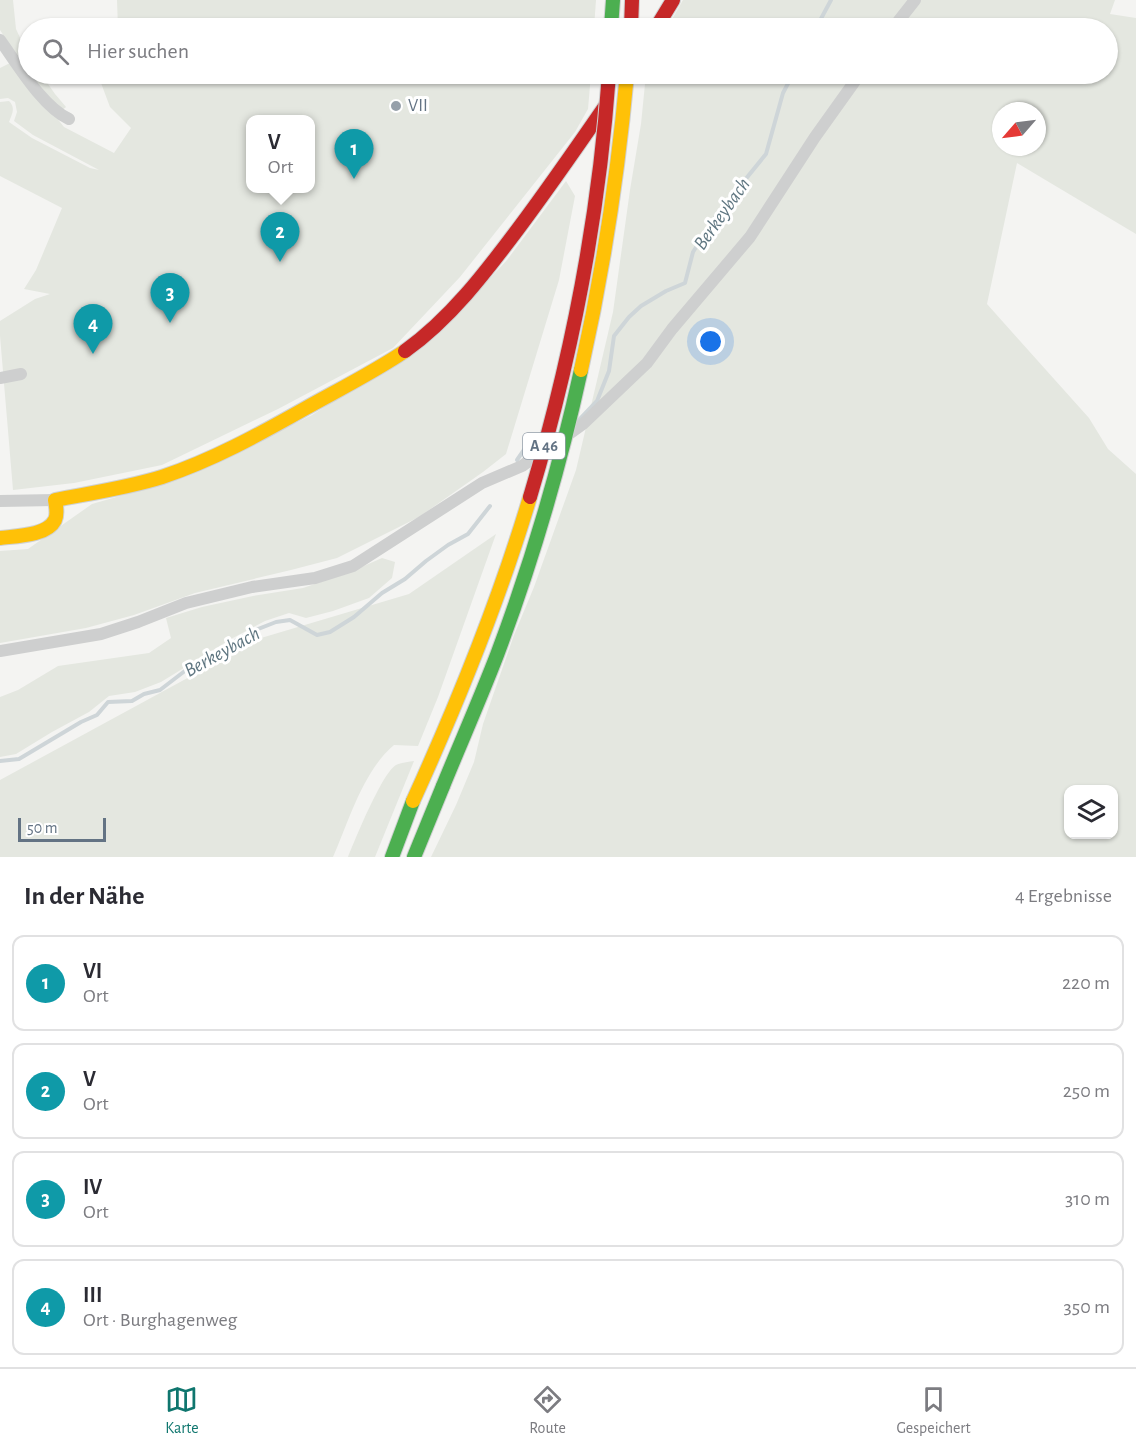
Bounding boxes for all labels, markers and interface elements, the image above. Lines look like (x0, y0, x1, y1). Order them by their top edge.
search box (18, 18, 1118, 84)
icon: search (39, 35, 72, 68)
text: Hier suchen (87, 40, 189, 62)
place label: VII (408, 97, 428, 115)
marker: VII (389, 99, 403, 113)
north arrow (992, 102, 1046, 156)
popup (246, 115, 315, 193)
pin: 1 (334, 130, 374, 179)
text: V (268, 131, 281, 153)
text: Ort (268, 157, 293, 177)
water label: Berkeybach (690, 174, 754, 254)
pin: 2 (260, 212, 300, 262)
pin: 3 (150, 274, 190, 323)
pin: 4 (74, 304, 112, 354)
your location (696, 327, 725, 356)
road number: A 46 (523, 433, 565, 459)
water label: Berkeybach (181, 623, 263, 681)
map controls (1064, 785, 1118, 839)
button: layers (1064, 785, 1118, 839)
scale bar (18, 815, 106, 842)
text: 50 m (27, 820, 58, 836)
text: In der Nähe (24, 883, 144, 909)
text: 4 Ergebnisse (1015, 886, 1112, 906)
text: VI (83, 960, 102, 982)
text: 1 (42, 973, 49, 993)
text: 220 m (1062, 973, 1110, 993)
text: Ort (83, 986, 109, 1006)
text: V (83, 1068, 96, 1090)
text: 2 (41, 1081, 50, 1101)
text: 250 m (1063, 1081, 1110, 1101)
text: Ort (83, 1094, 109, 1114)
text: IV (83, 1176, 102, 1198)
text: 3 (41, 1189, 50, 1209)
text: 310 m (1065, 1189, 1110, 1209)
text: Ort (83, 1202, 109, 1222)
text: III (83, 1284, 102, 1306)
text: 4 (40, 1297, 51, 1317)
text: 350 m (1064, 1297, 1110, 1317)
text: Ort · Burghagenweg (83, 1310, 237, 1330)
tab: Karte (165, 1383, 199, 1438)
tab: Route (529, 1383, 566, 1438)
tab: Gespeichert (897, 1383, 971, 1438)

